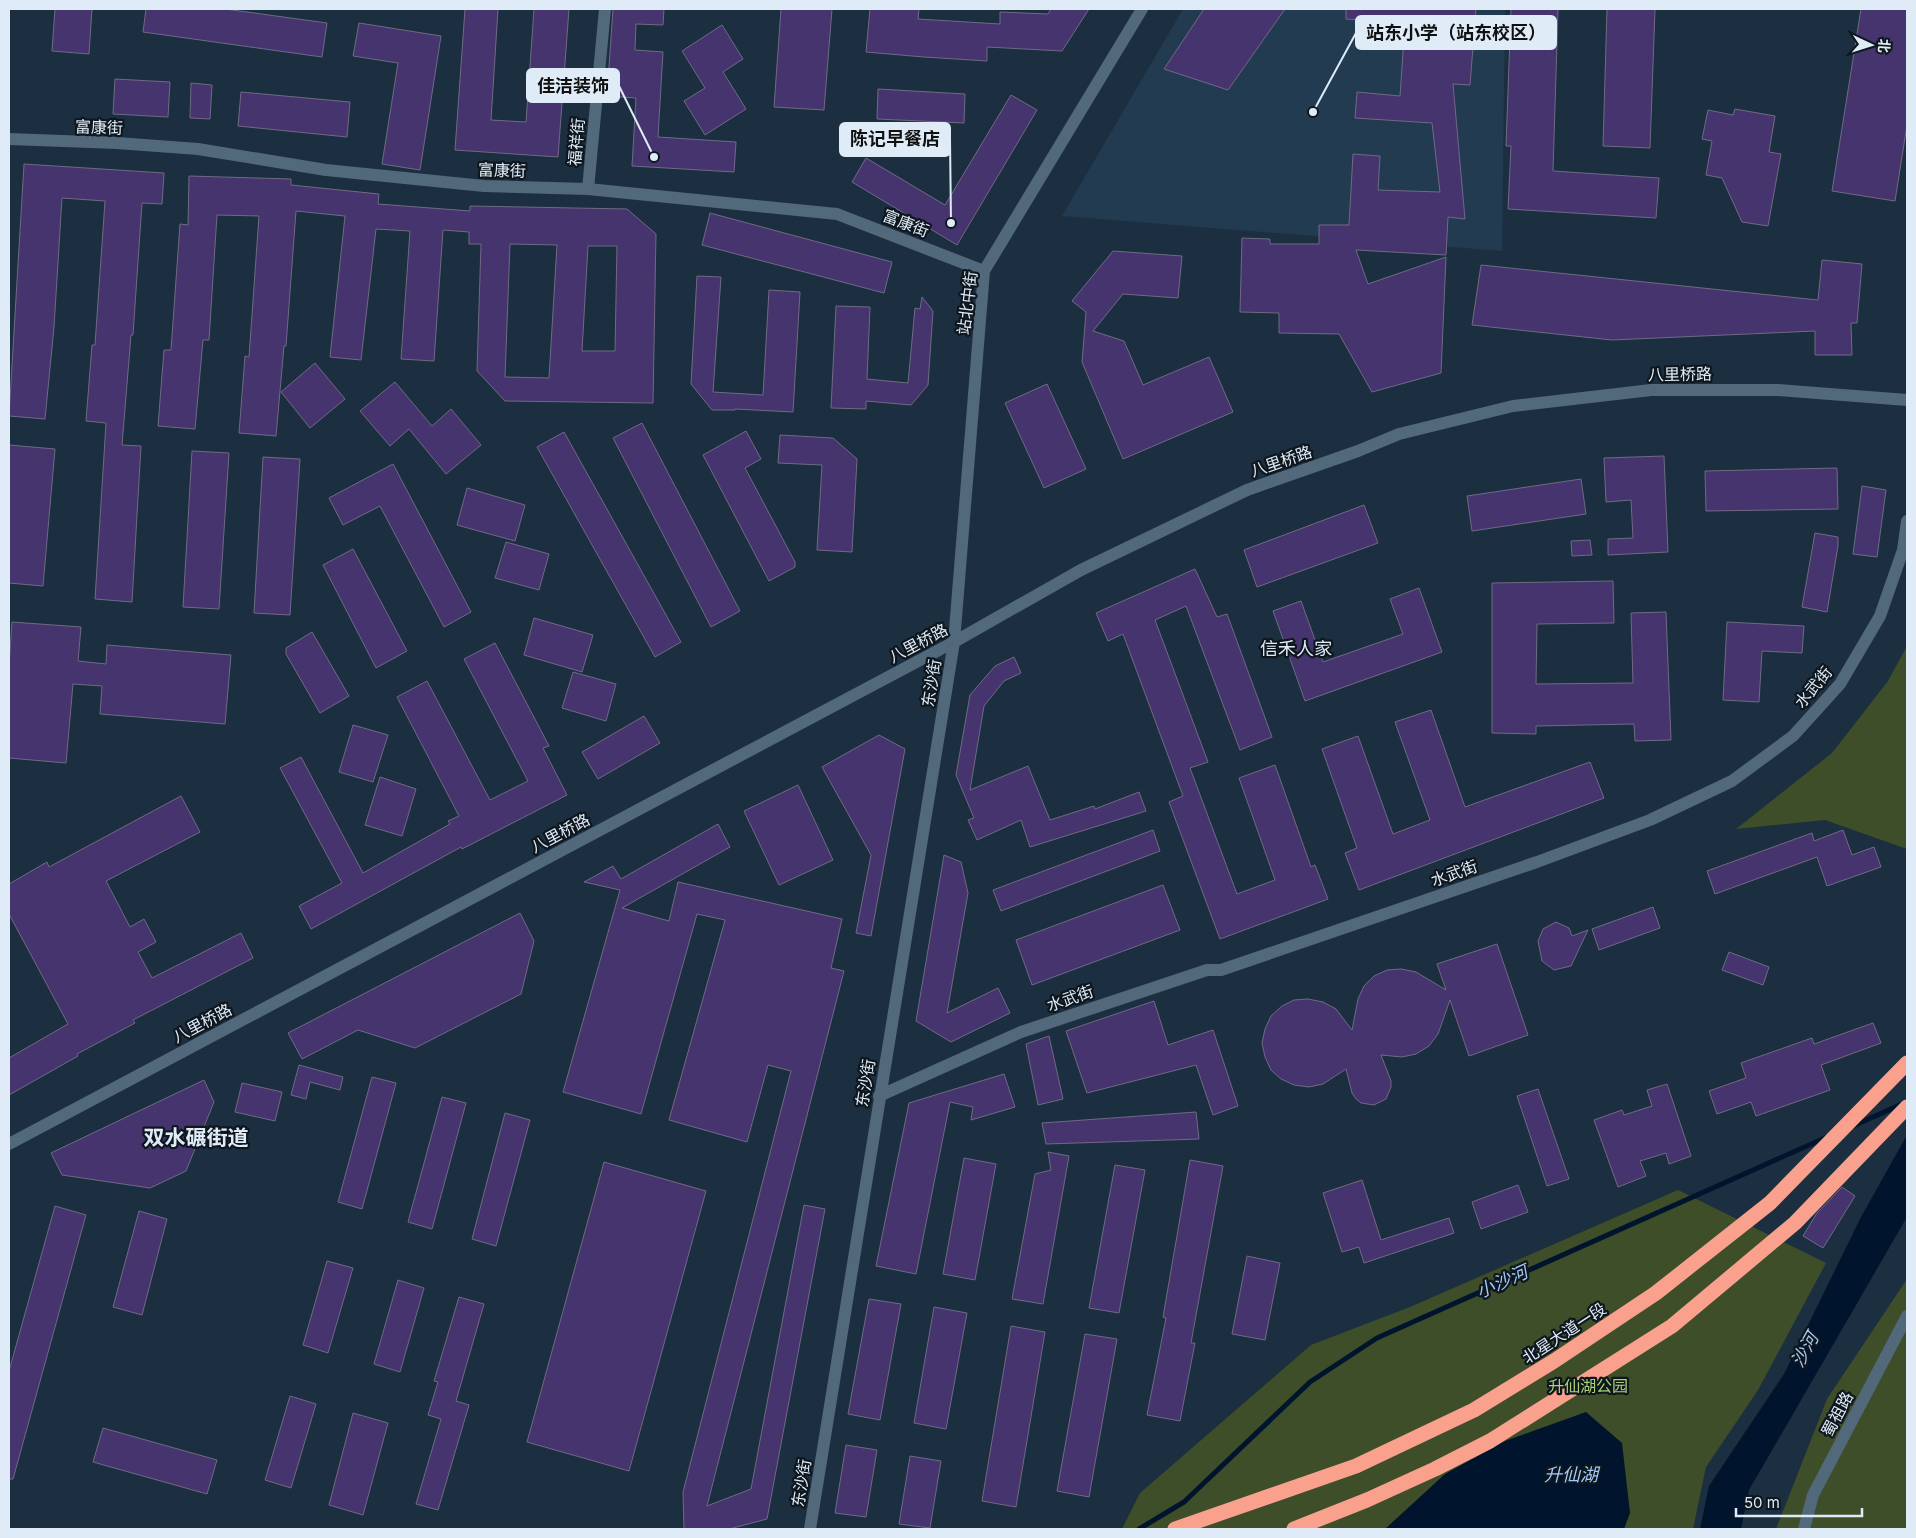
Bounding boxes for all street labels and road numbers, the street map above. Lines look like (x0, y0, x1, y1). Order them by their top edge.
street label: 富康街 (75, 116, 123, 138)
street label: 福祥街 (564, 117, 588, 167)
street label: 富康街 (478, 159, 526, 181)
street label: 富康街 (880, 205, 932, 241)
street label: 站北中街 (953, 270, 981, 336)
street label: 八里桥路 (1648, 363, 1712, 385)
street label: 八里桥路 (1247, 441, 1315, 481)
street label: 八里桥路 (885, 619, 951, 667)
street label: 东沙街 (917, 658, 945, 708)
street label: 水武街 (1790, 662, 1836, 712)
street label: 八里桥路 (527, 809, 593, 857)
street label: 水武街 (1428, 856, 1480, 890)
street label: 水武街 (1044, 981, 1096, 1015)
street label: 八里桥路 (169, 999, 235, 1047)
street label: 东沙街 (851, 1058, 879, 1108)
street label: 北星大道一段 (1518, 1298, 1610, 1368)
street label: 蜀祖路 (1817, 1388, 1857, 1440)
street label: 东沙街 (787, 1458, 815, 1508)

